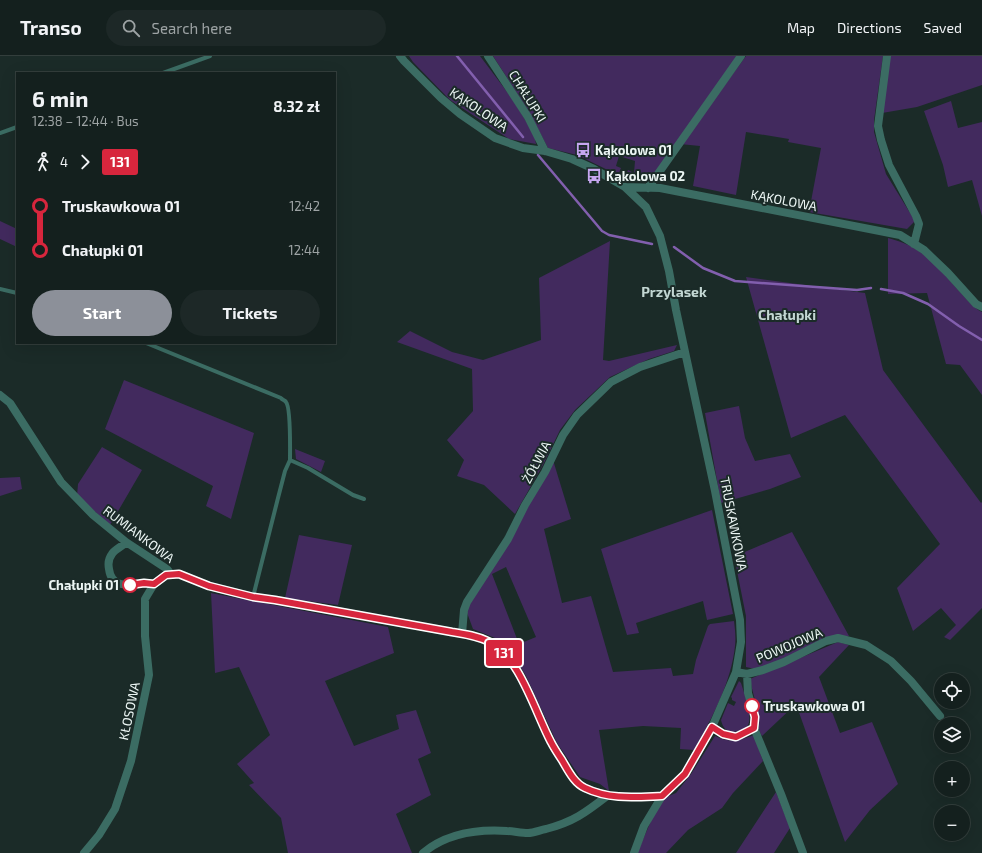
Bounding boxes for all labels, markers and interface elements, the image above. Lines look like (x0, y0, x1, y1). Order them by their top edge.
search box (106, 10, 386, 46)
text: Transo (20, 16, 82, 39)
icon: search (120, 17, 142, 39)
text: Search here (152, 19, 232, 37)
text: Map (787, 19, 815, 36)
text: Directions (837, 19, 902, 36)
text: Saved (924, 19, 962, 36)
street label: CHAŁUPKI (506, 67, 550, 125)
street label: KĄKOLOWA (447, 84, 511, 134)
text: 6 min (32, 85, 88, 111)
text: 8.32 zł (273, 97, 320, 115)
text: 12:38 – 12:44 · Bus (32, 113, 139, 129)
bus stop icon: Kąkolowa 01 (574, 141, 592, 159)
place label: Kąkolowa 01 (595, 142, 672, 158)
icon: walk (32, 151, 54, 173)
icon: forward (74, 151, 96, 173)
text: 131 (110, 153, 130, 170)
text: 4 (60, 154, 68, 170)
bus stop icon: Kąkolowa 02 (585, 167, 603, 185)
place label: Kąkolowa 02 (606, 168, 685, 184)
street label: KĄKOLOWA (750, 186, 818, 214)
text: Truskawkowa 01 (62, 197, 180, 215)
text: 12:42 (289, 198, 320, 214)
text: Chałupki 01 (62, 241, 143, 259)
text: 12:44 (288, 242, 320, 258)
district label: Przylasek (641, 283, 707, 300)
button: Start (32, 290, 172, 336)
button: Tickets (180, 290, 320, 336)
district label: Chałupki (758, 306, 816, 323)
street label: ŻÓŁWIA (517, 438, 554, 486)
street label: TRUSKAWKOWA (717, 476, 751, 572)
street label: RUMIANKOWA (100, 502, 178, 566)
place label: Chałupki 01 (48, 577, 119, 593)
marker: Chałupki 01 (122, 577, 138, 593)
street label: POWOJOWA (753, 624, 825, 666)
line badge: 131 (481, 640, 527, 666)
text: 131 (494, 644, 514, 661)
map controls (934, 673, 970, 841)
button: locate (934, 673, 970, 709)
street label: KŁOSOWA (115, 680, 143, 742)
marker: Truskawkowa 01 (744, 698, 760, 714)
place label: Truskawkowa 01 (763, 698, 865, 714)
button: layers (934, 717, 970, 753)
button: + (934, 761, 970, 797)
button: − (934, 805, 970, 841)

